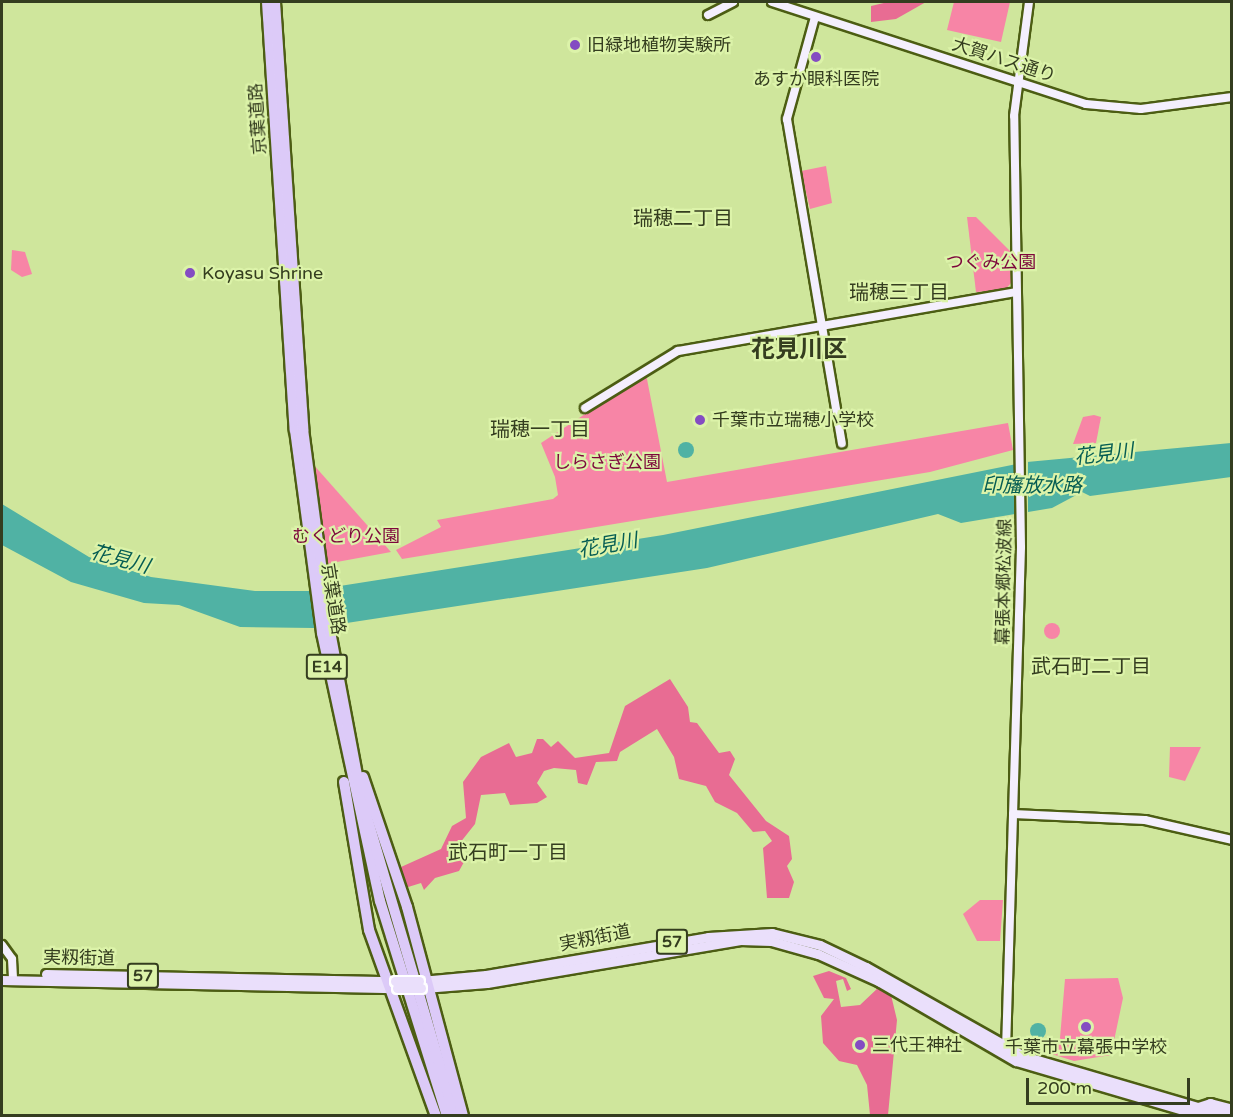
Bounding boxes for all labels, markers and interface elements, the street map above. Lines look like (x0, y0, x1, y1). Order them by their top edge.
street label: 大賀ハス通り (949, 33, 1059, 87)
place label: 旧緑地植物実験所 (587, 34, 731, 56)
marker: 旧緑地植物実験所 (568, 38, 582, 52)
marker: あすか眼科医院 (807, 48, 825, 66)
place label: あすか眼科医院 (753, 68, 879, 90)
street label: 京葉道路 (245, 82, 271, 156)
district label: 瑞穂二丁目 (633, 207, 733, 231)
park label: つぐみ公園 (946, 251, 1036, 273)
place label: Koyasu Shrine (202, 262, 323, 284)
marker: Koyasu Shrine (183, 266, 197, 280)
district label: 瑞穂三丁目 (849, 281, 949, 305)
district label: 花見川区 (751, 336, 847, 364)
place label: 千葉市立瑞穂小学校 (712, 409, 874, 431)
marker: 千葉市立瑞穂小学校 (693, 413, 707, 427)
district label: 瑞穂一丁目 (490, 418, 590, 442)
water label: 花見川 (1073, 439, 1135, 471)
park label: しらさぎ公園 (553, 451, 661, 473)
water label: 印旛放水路 (982, 474, 1082, 498)
street label: 幕張本郷松波線 (992, 519, 1016, 645)
park label: むくどり公園 (292, 525, 400, 547)
water label: 花見川 (576, 529, 640, 563)
water label: 花見川 (88, 541, 152, 579)
street label: 京葉道路 (317, 562, 349, 636)
road number: E14 (304, 654, 350, 680)
district label: 武石町二丁目 (1031, 655, 1151, 679)
district label: 武石町一丁目 (448, 841, 568, 865)
street label: 実籾街道 (558, 921, 632, 955)
road number: 57 (656, 929, 688, 955)
street label: 実籾街道 (43, 947, 115, 969)
road number: 57 (126, 963, 160, 989)
marker: 千葉市立幕張中学校 (1079, 1020, 1093, 1034)
place label: 三代王神社 (872, 1034, 962, 1056)
place label: 千葉市立幕張中学校 (1005, 1036, 1167, 1058)
marker: 三代王神社 (853, 1038, 867, 1052)
scale bar (1029, 1066, 1192, 1104)
text: 200 m (1037, 1077, 1092, 1099)

